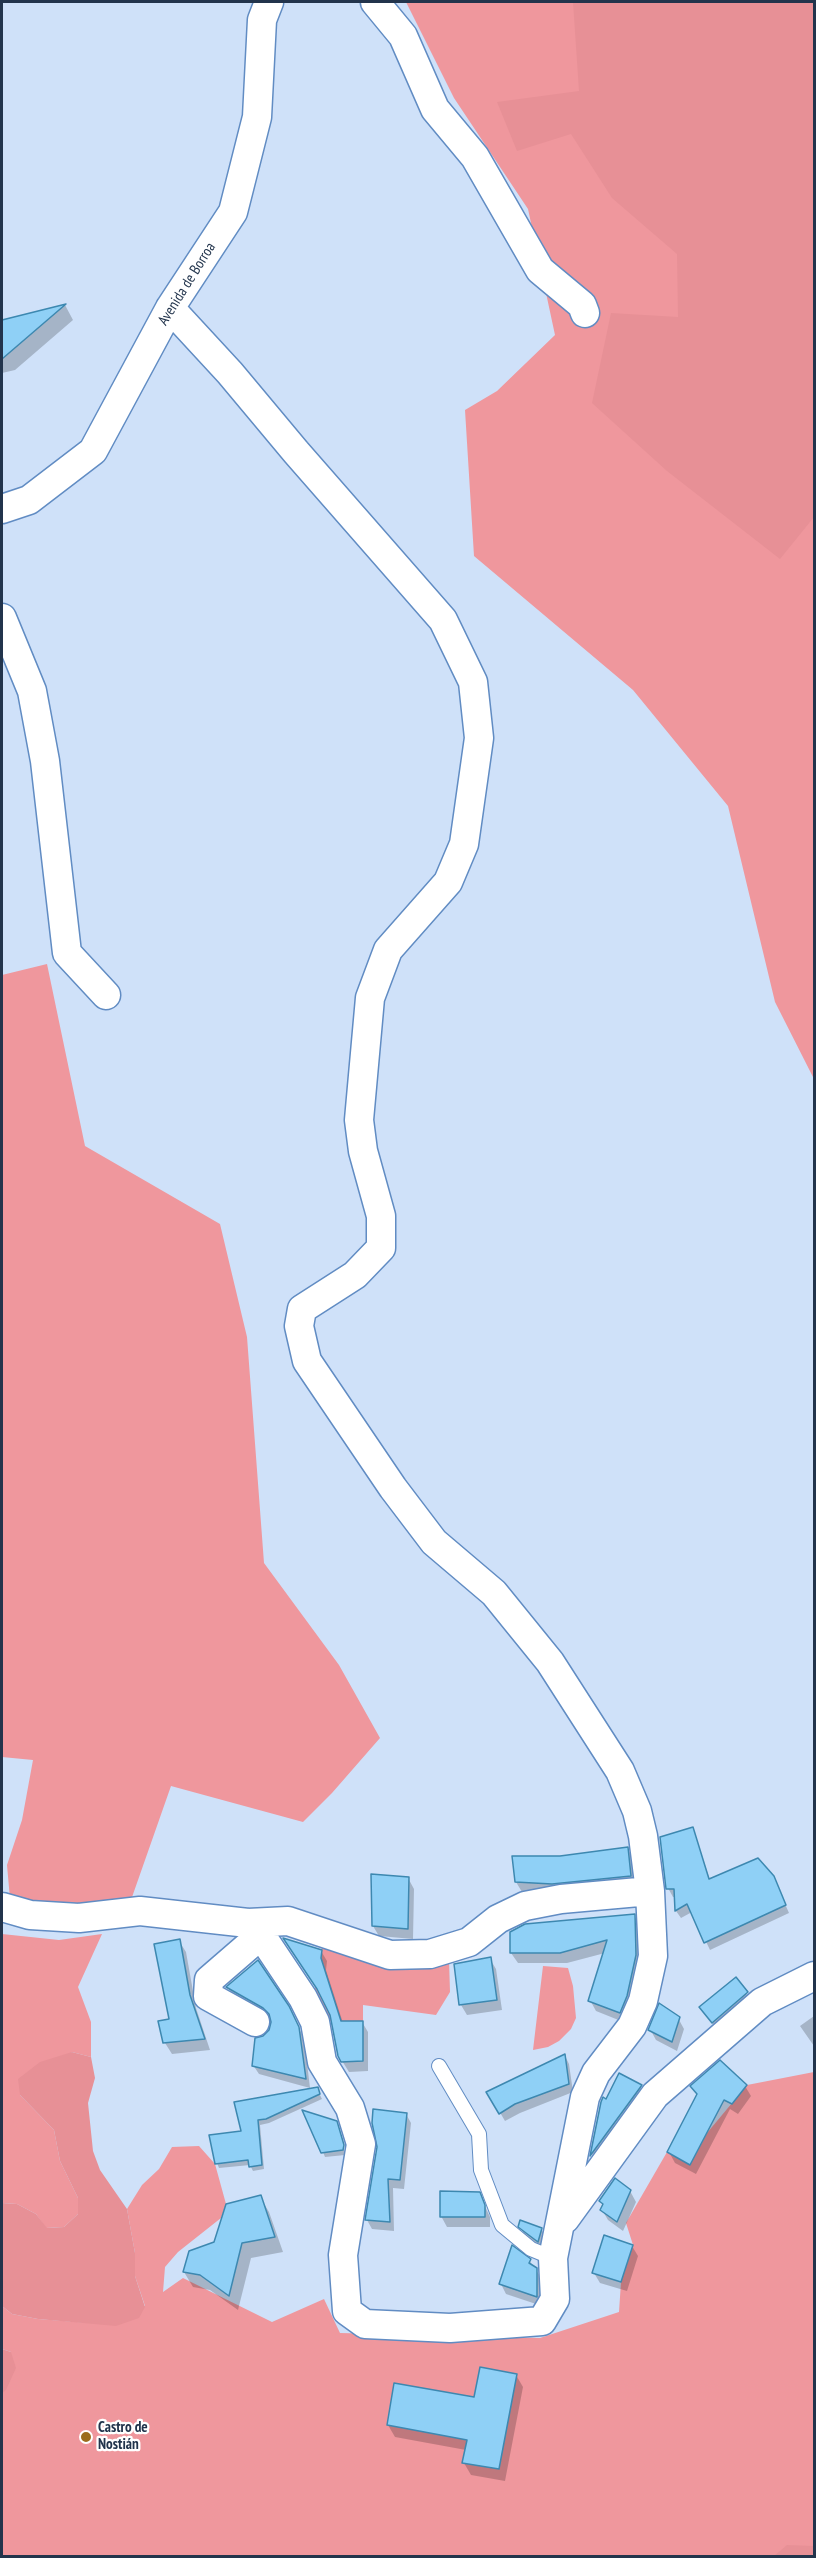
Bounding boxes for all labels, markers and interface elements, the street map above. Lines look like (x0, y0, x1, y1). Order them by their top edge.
street label: Avenida de Borroa (154, 239, 220, 329)
place label: Castro de Nostián (98, 2419, 148, 2454)
marker: Castro de Nostián (79, 2430, 93, 2444)

